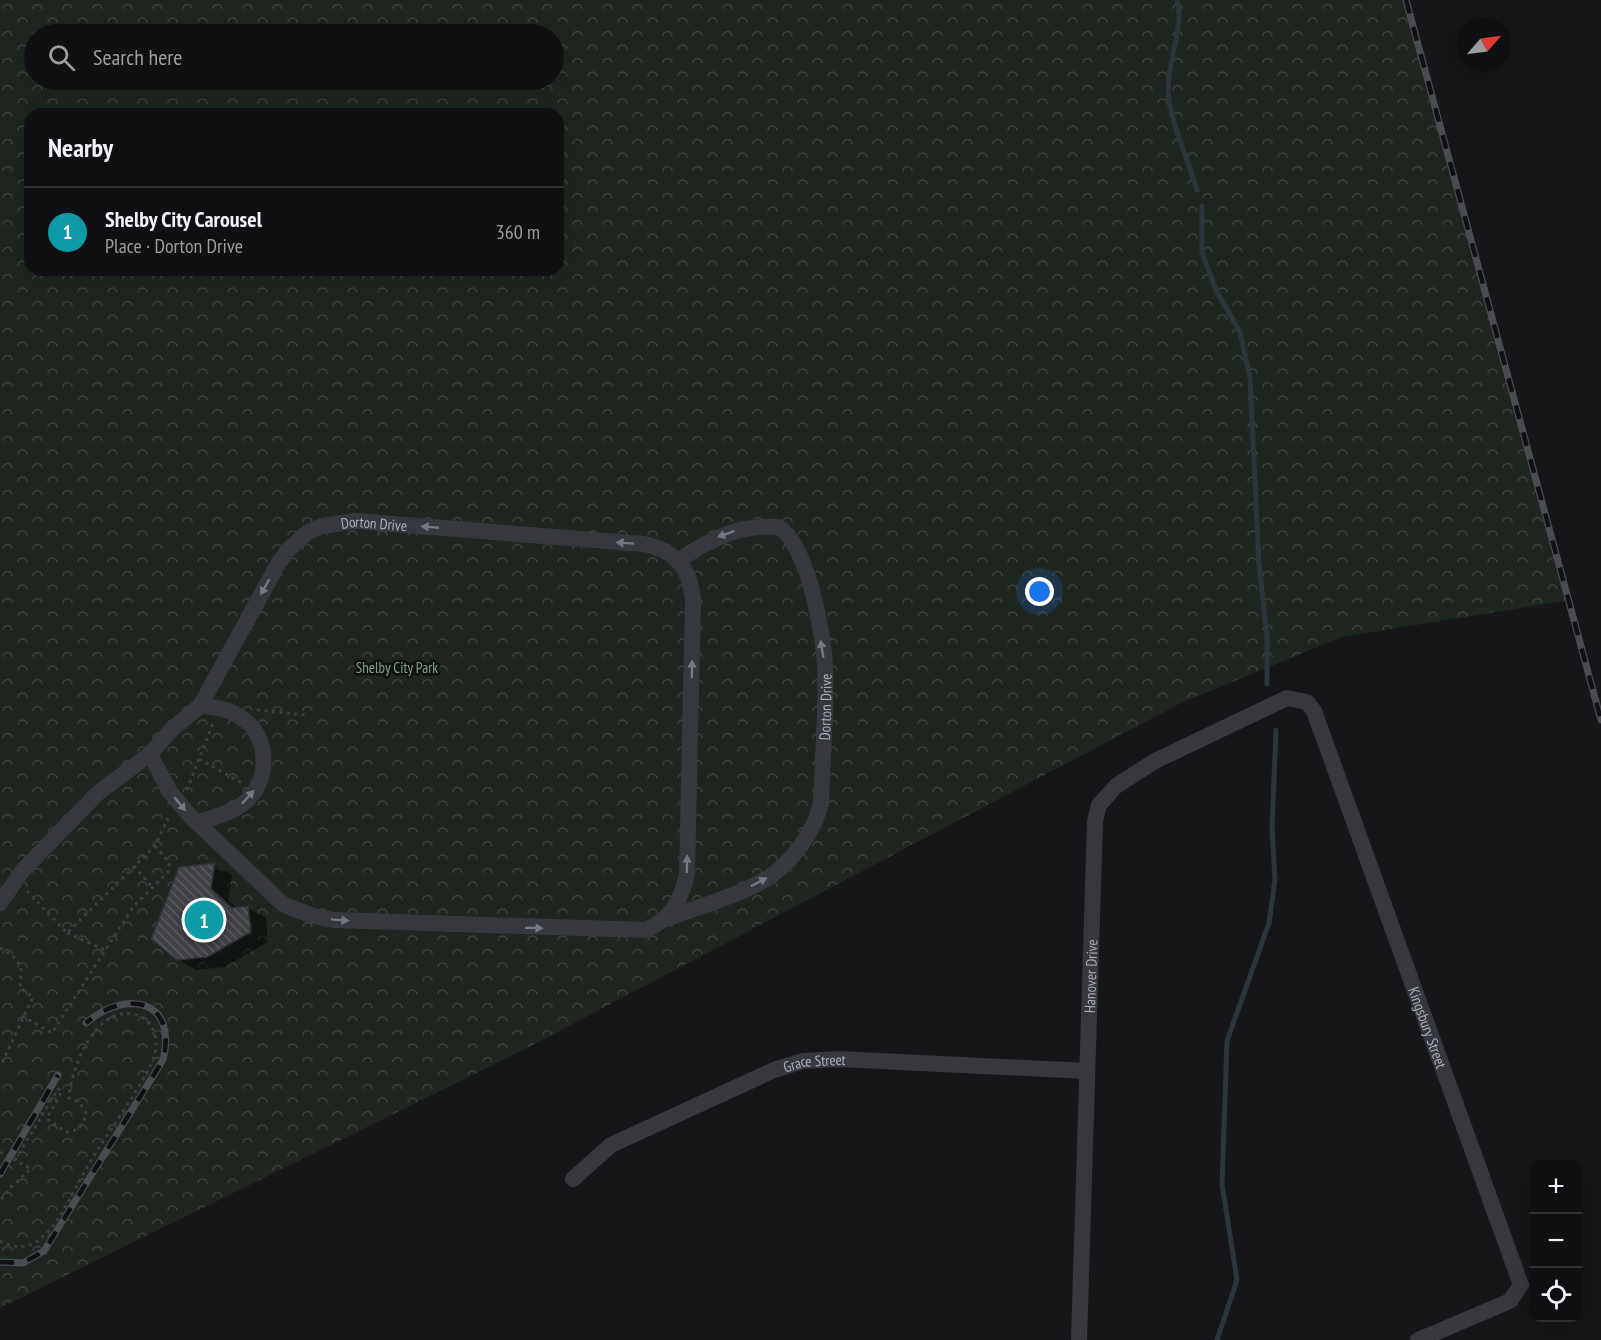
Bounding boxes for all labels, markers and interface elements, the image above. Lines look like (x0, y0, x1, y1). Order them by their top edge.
north arrow (1457, 18, 1511, 72)
search box (24, 24, 564, 90)
icon: search (45, 41, 78, 74)
text: Search here (93, 43, 182, 71)
text: Nearby (48, 131, 113, 164)
text: Shelby City Carousel (105, 205, 262, 233)
text: 1 (63, 219, 72, 245)
text: 360 m (496, 219, 540, 245)
text: Place · Dorton Drive (105, 233, 243, 259)
street label: Dorton Drive (340, 512, 408, 535)
one-way arrow (421, 522, 440, 532)
one-way arrow (716, 529, 734, 539)
one-way arrow (615, 538, 634, 547)
your location (1025, 577, 1054, 606)
one-way arrow (260, 579, 270, 596)
one-way arrow (818, 639, 827, 658)
park label: Shelby City Park (356, 658, 438, 677)
one-way arrow (687, 660, 697, 679)
street label: Dorton Drive (814, 673, 835, 741)
one-way arrow (241, 790, 254, 805)
one-way arrow (173, 796, 186, 811)
one-way arrow (683, 855, 692, 874)
one-way arrow (751, 877, 768, 887)
pin: 1 (184, 898, 224, 942)
one-way arrow (330, 915, 349, 925)
one-way arrow (525, 923, 544, 933)
street label: Hanover Drive (1080, 939, 1101, 1013)
street label: Kingsbury Street (1405, 984, 1452, 1071)
street label: Grace Street (781, 1049, 846, 1076)
map controls (1529, 1160, 1583, 1322)
button: + (1529, 1160, 1583, 1214)
button: − (1529, 1214, 1583, 1268)
button: locate (1529, 1268, 1583, 1322)

